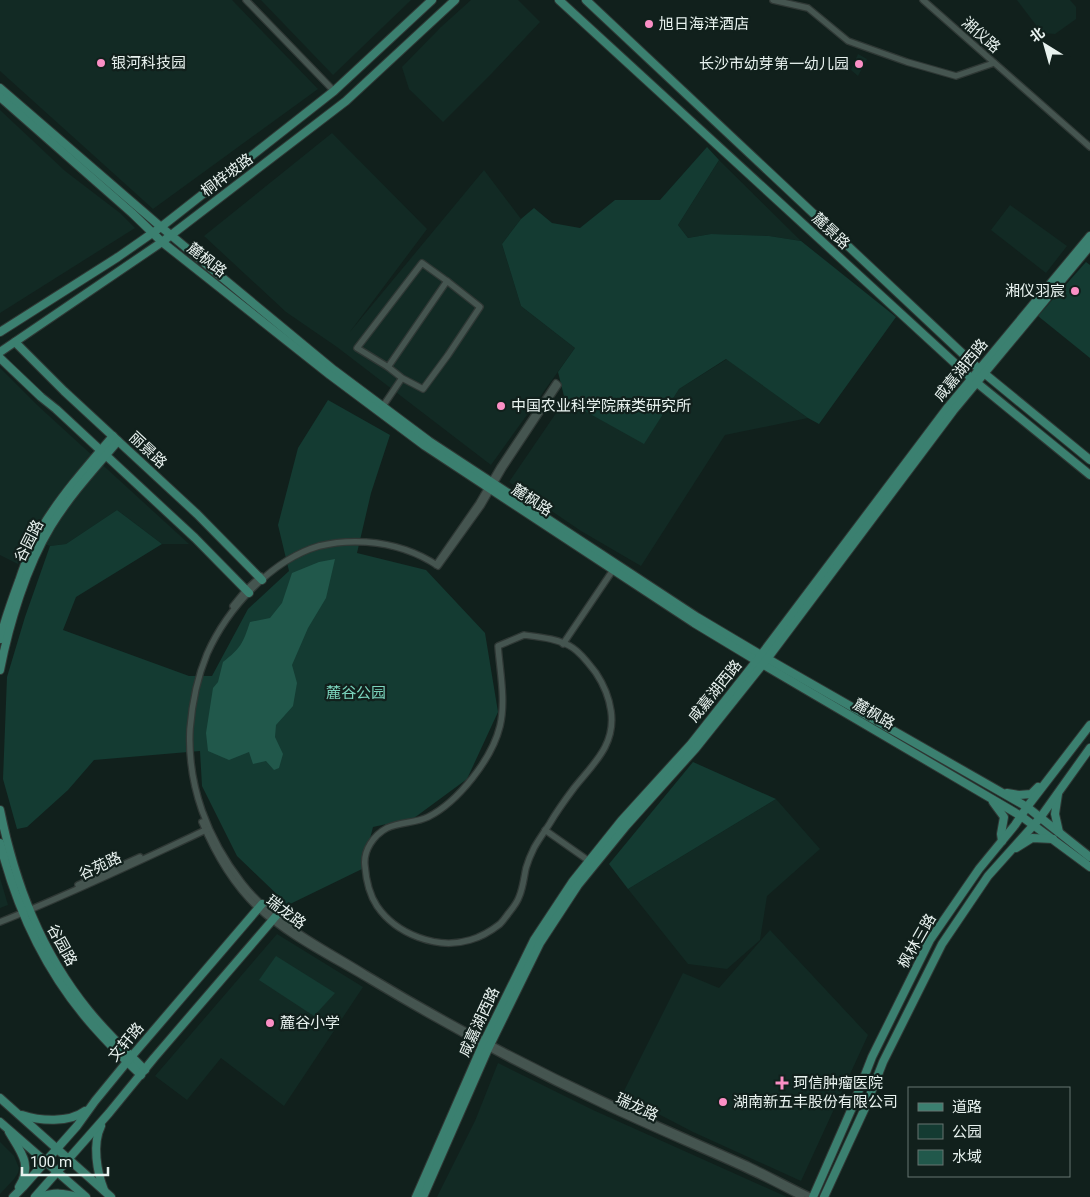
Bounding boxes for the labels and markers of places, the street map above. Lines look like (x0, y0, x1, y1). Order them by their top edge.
place label: 旭日海洋酒店 (659, 15, 749, 33)
marker: 旭日海洋酒店 (643, 18, 655, 30)
place label: 银河科技园 (111, 54, 186, 72)
place label: 长沙市幼芽第一幼儿园 (699, 55, 849, 73)
marker: 银河科技园 (95, 57, 107, 69)
marker: 长沙市幼芽第一幼儿园 (853, 58, 865, 70)
place label: 湘仪羽宸 (1005, 282, 1065, 300)
marker: 湘仪羽宸 (1069, 285, 1081, 297)
place label: 中国农业科学院麻类研究所 (511, 397, 691, 415)
marker: 中国农业科学院麻类研究所 (495, 400, 507, 412)
place label: 麓谷小学 (280, 1014, 340, 1032)
marker: 麓谷小学 (264, 1017, 276, 1029)
place label: 珂信肿瘤医院 (793, 1074, 883, 1092)
marker: 珂信肿瘤医院 (775, 1076, 789, 1090)
place label: 湖南新五丰股份有限公司 (733, 1093, 898, 1111)
marker: 湖南新五丰股份有限公司 (717, 1096, 729, 1108)

